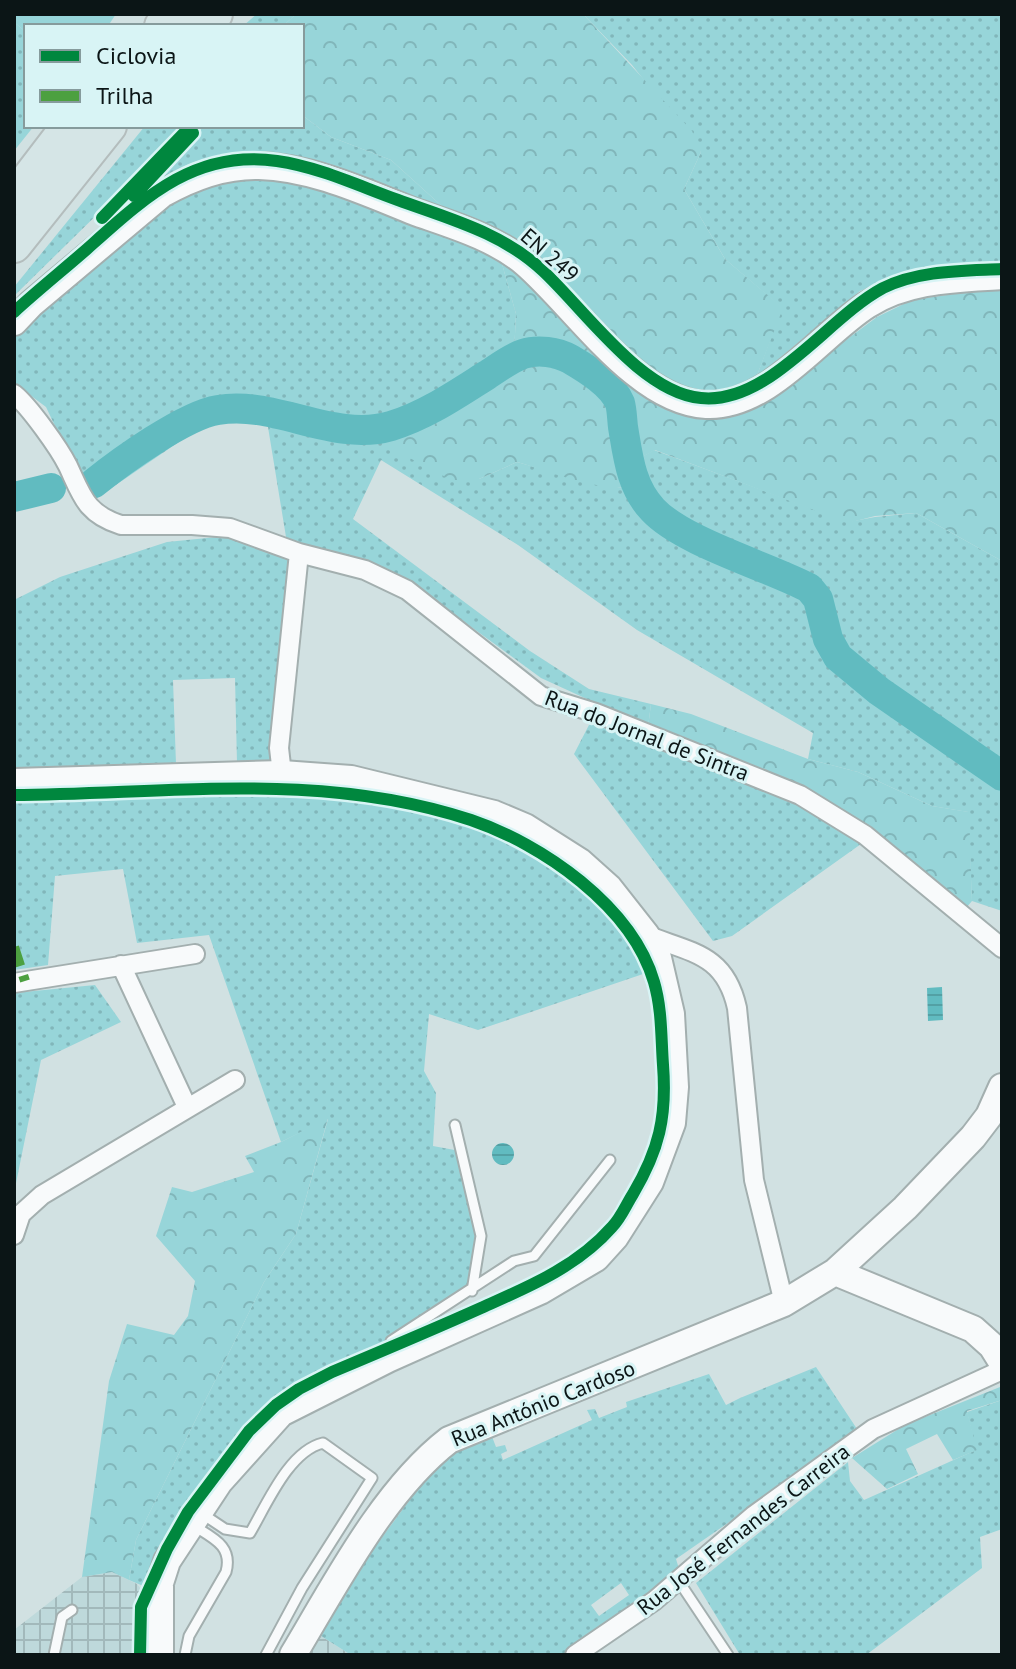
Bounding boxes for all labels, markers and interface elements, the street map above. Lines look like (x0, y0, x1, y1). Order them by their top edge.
legend (24, 24, 304, 128)
text: Ciclovia (96, 40, 176, 71)
text: Trilha (96, 80, 153, 111)
street label: EN 249 (515, 222, 585, 288)
street label: Rua do Jornal de Sintra (541, 683, 753, 787)
street label: Rua António Cardoso (447, 1353, 639, 1453)
street label: Rua José Fernandes Carreira (631, 1437, 855, 1621)

